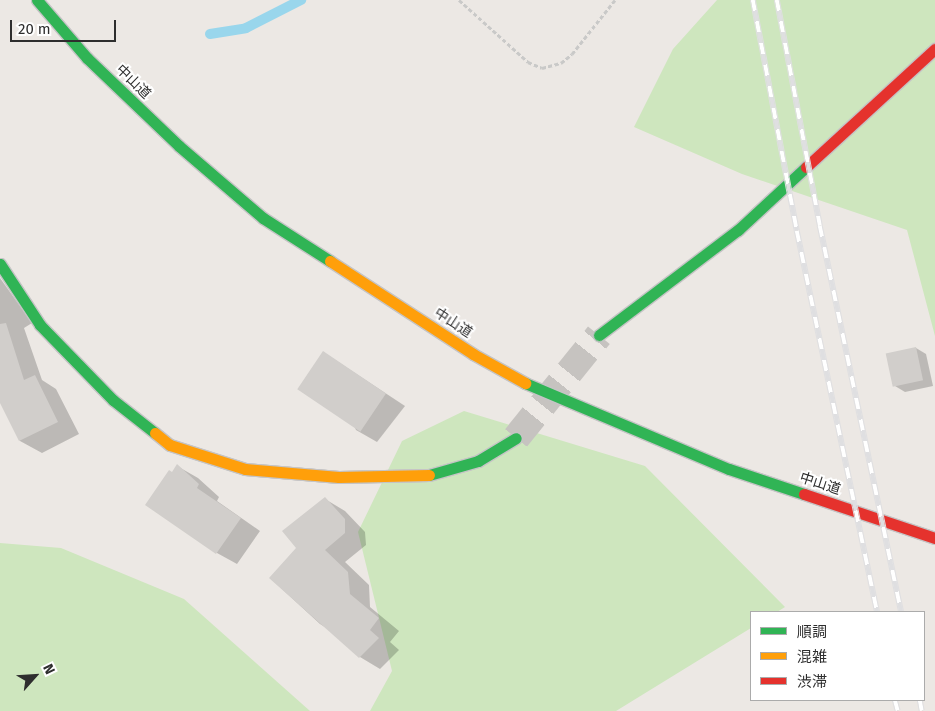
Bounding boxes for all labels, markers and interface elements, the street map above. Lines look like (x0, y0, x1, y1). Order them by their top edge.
scale bar (12, 10, 119, 42)
text: 20 m (18, 20, 51, 38)
street label: 中山道 (112, 61, 154, 103)
street label: 中山道 (431, 305, 475, 341)
street label: 中山道 (797, 470, 843, 498)
legend (750, 611, 925, 701)
text: 順調 (797, 623, 827, 641)
text: 混雑 (797, 648, 827, 666)
north arrow (10, 651, 60, 701)
text: N (39, 661, 59, 677)
text: 渋滞 (797, 673, 827, 691)

